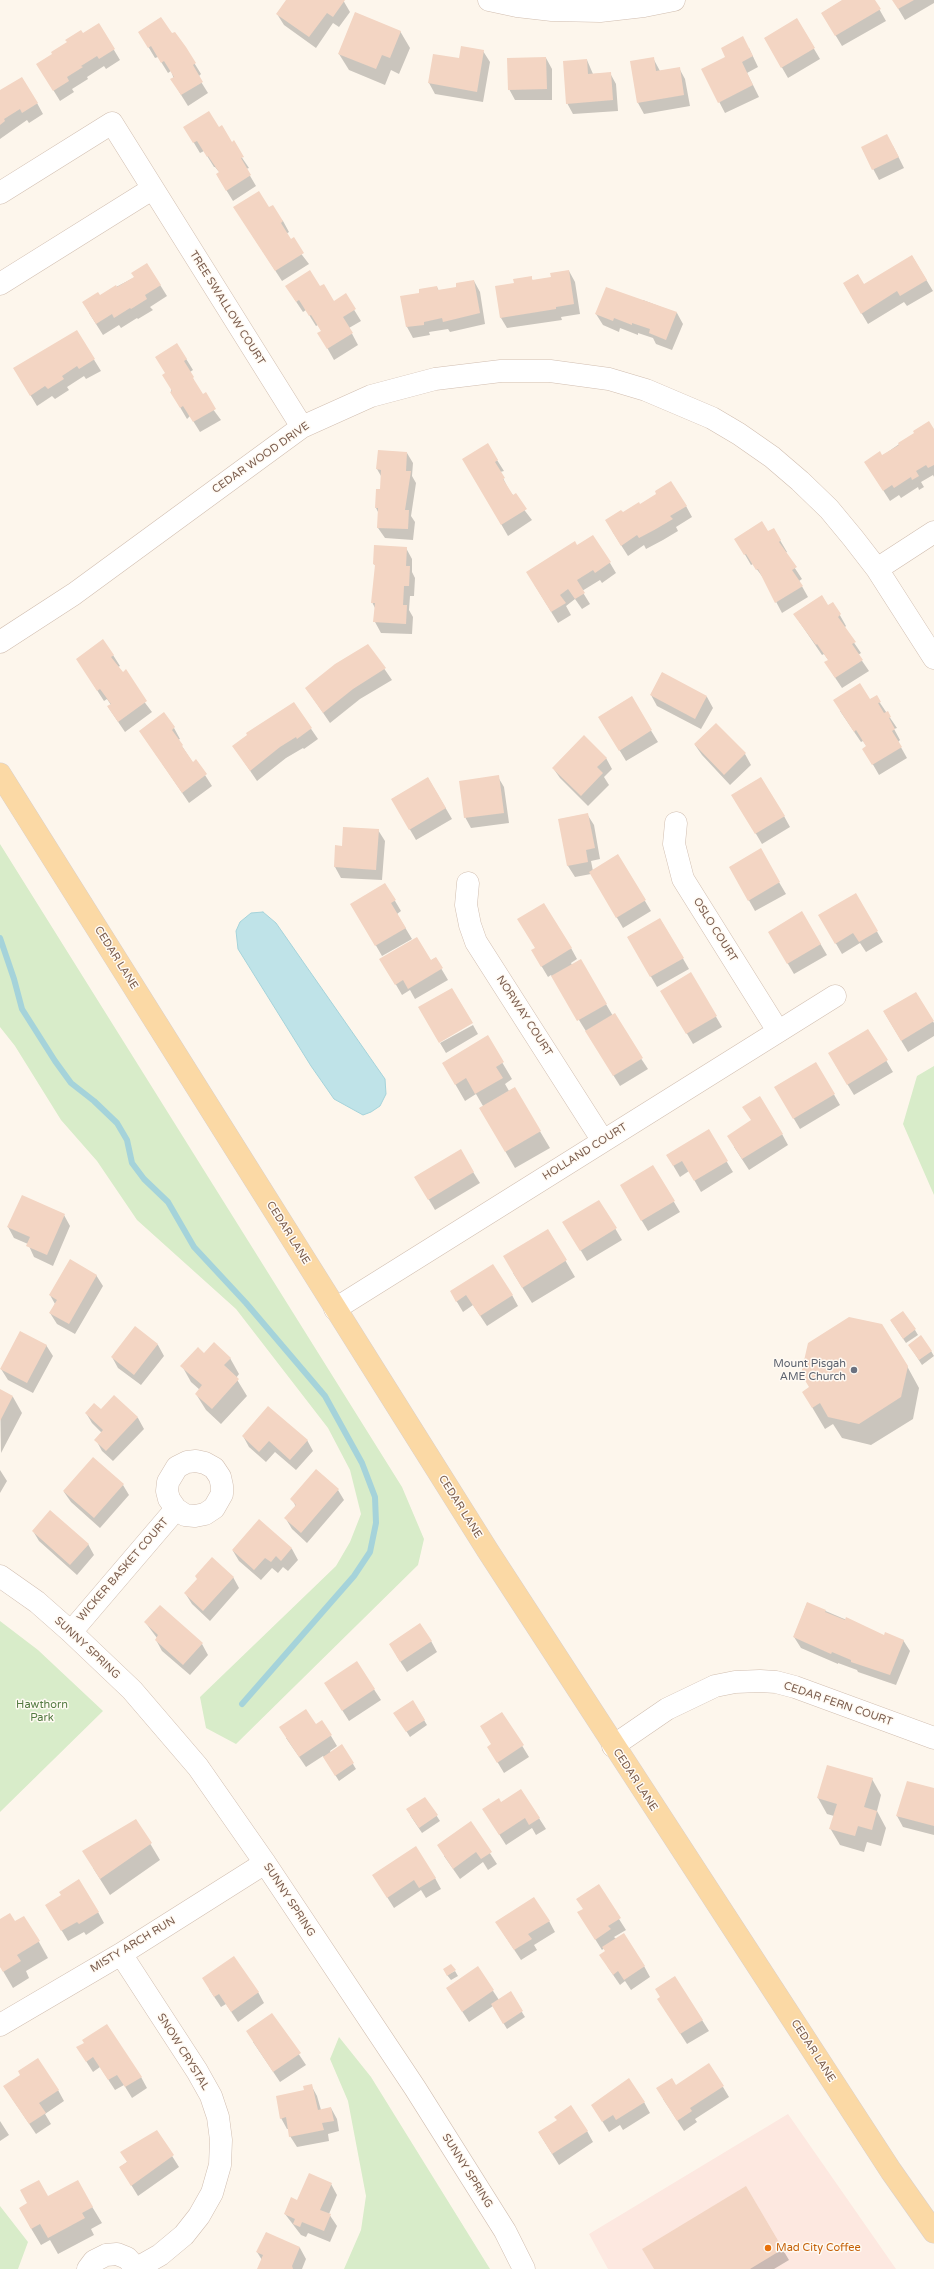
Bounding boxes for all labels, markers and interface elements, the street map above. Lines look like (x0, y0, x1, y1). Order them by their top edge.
street label: TREE SWALLOW COURT (186, 248, 268, 368)
street label: CEDAR WOOD DRIVE (210, 419, 312, 497)
street label: OSLO COURT (690, 896, 740, 964)
street label: CEDAR LANE (91, 924, 141, 992)
street label: NORWAY COURT (493, 973, 555, 1059)
street label: HOLLAND COURT (540, 1121, 630, 1183)
street label: CEDAR LANE (263, 1199, 313, 1267)
place label: Mount Pisgah AME Church (773, 1357, 846, 1383)
marker: Mount Pisgah AME Church (849, 1365, 859, 1375)
street label: CEDAR LANE (435, 1473, 485, 1541)
street label: WICKER BASKET COURT (74, 1516, 172, 1624)
street label: SUNNY SPRING (51, 1614, 123, 1682)
street label: CEDAR FERN COURT (782, 1679, 894, 1729)
park label: Hawthorn Park (16, 1698, 68, 1724)
street label: CEDAR LANE (610, 1746, 660, 1814)
street label: SUNNY SPRING (260, 1861, 318, 1939)
street label: MISTY ARCH RUN (88, 1914, 178, 1976)
street label: SNOW CRYSTAL (154, 2011, 212, 2093)
street label: CEDAR LANE (788, 2017, 838, 2085)
street label: SUNNY SPRING (439, 2131, 495, 2211)
place label: Mad City Coffee (776, 2241, 861, 2255)
marker: Mad City Coffee (763, 2243, 773, 2253)

